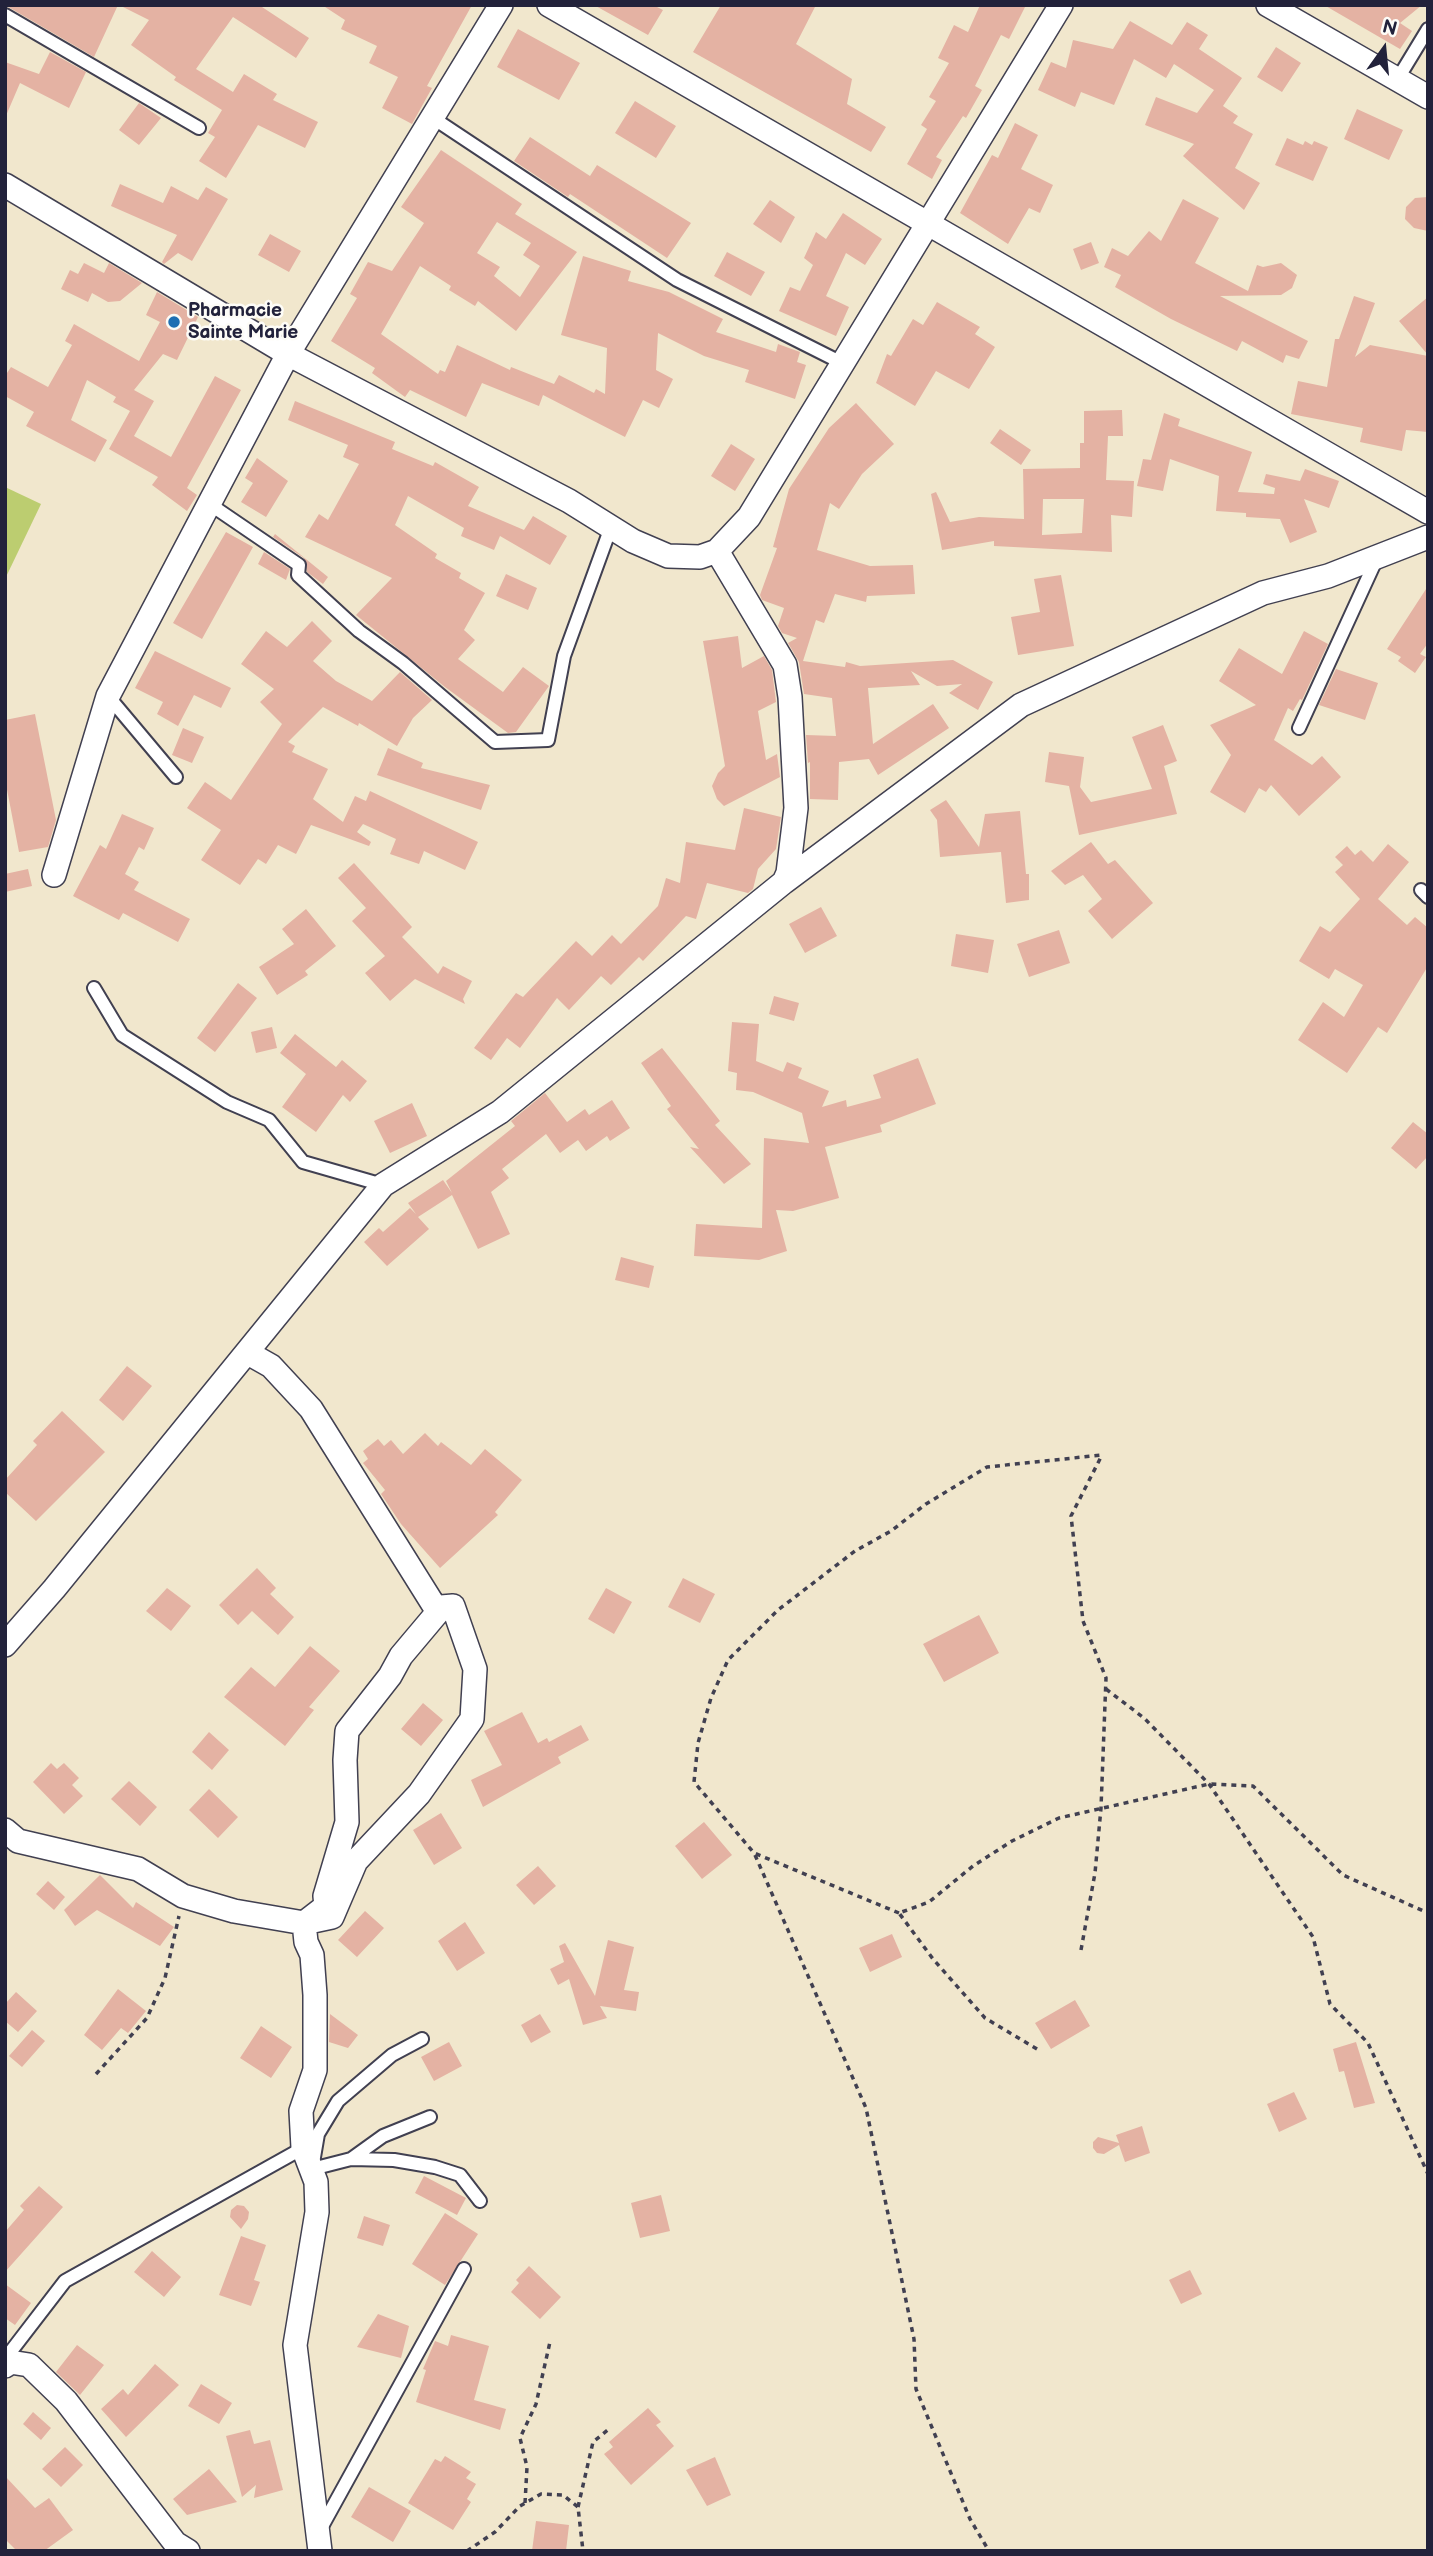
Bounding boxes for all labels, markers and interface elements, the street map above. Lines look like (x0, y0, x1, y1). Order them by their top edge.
north arrow (1349, 14, 1419, 84)
text: N (1380, 15, 1399, 41)
place label: Pharmacie Sainte Marie (188, 300, 298, 344)
marker: Pharmacie Sainte Marie (166, 314, 182, 330)

